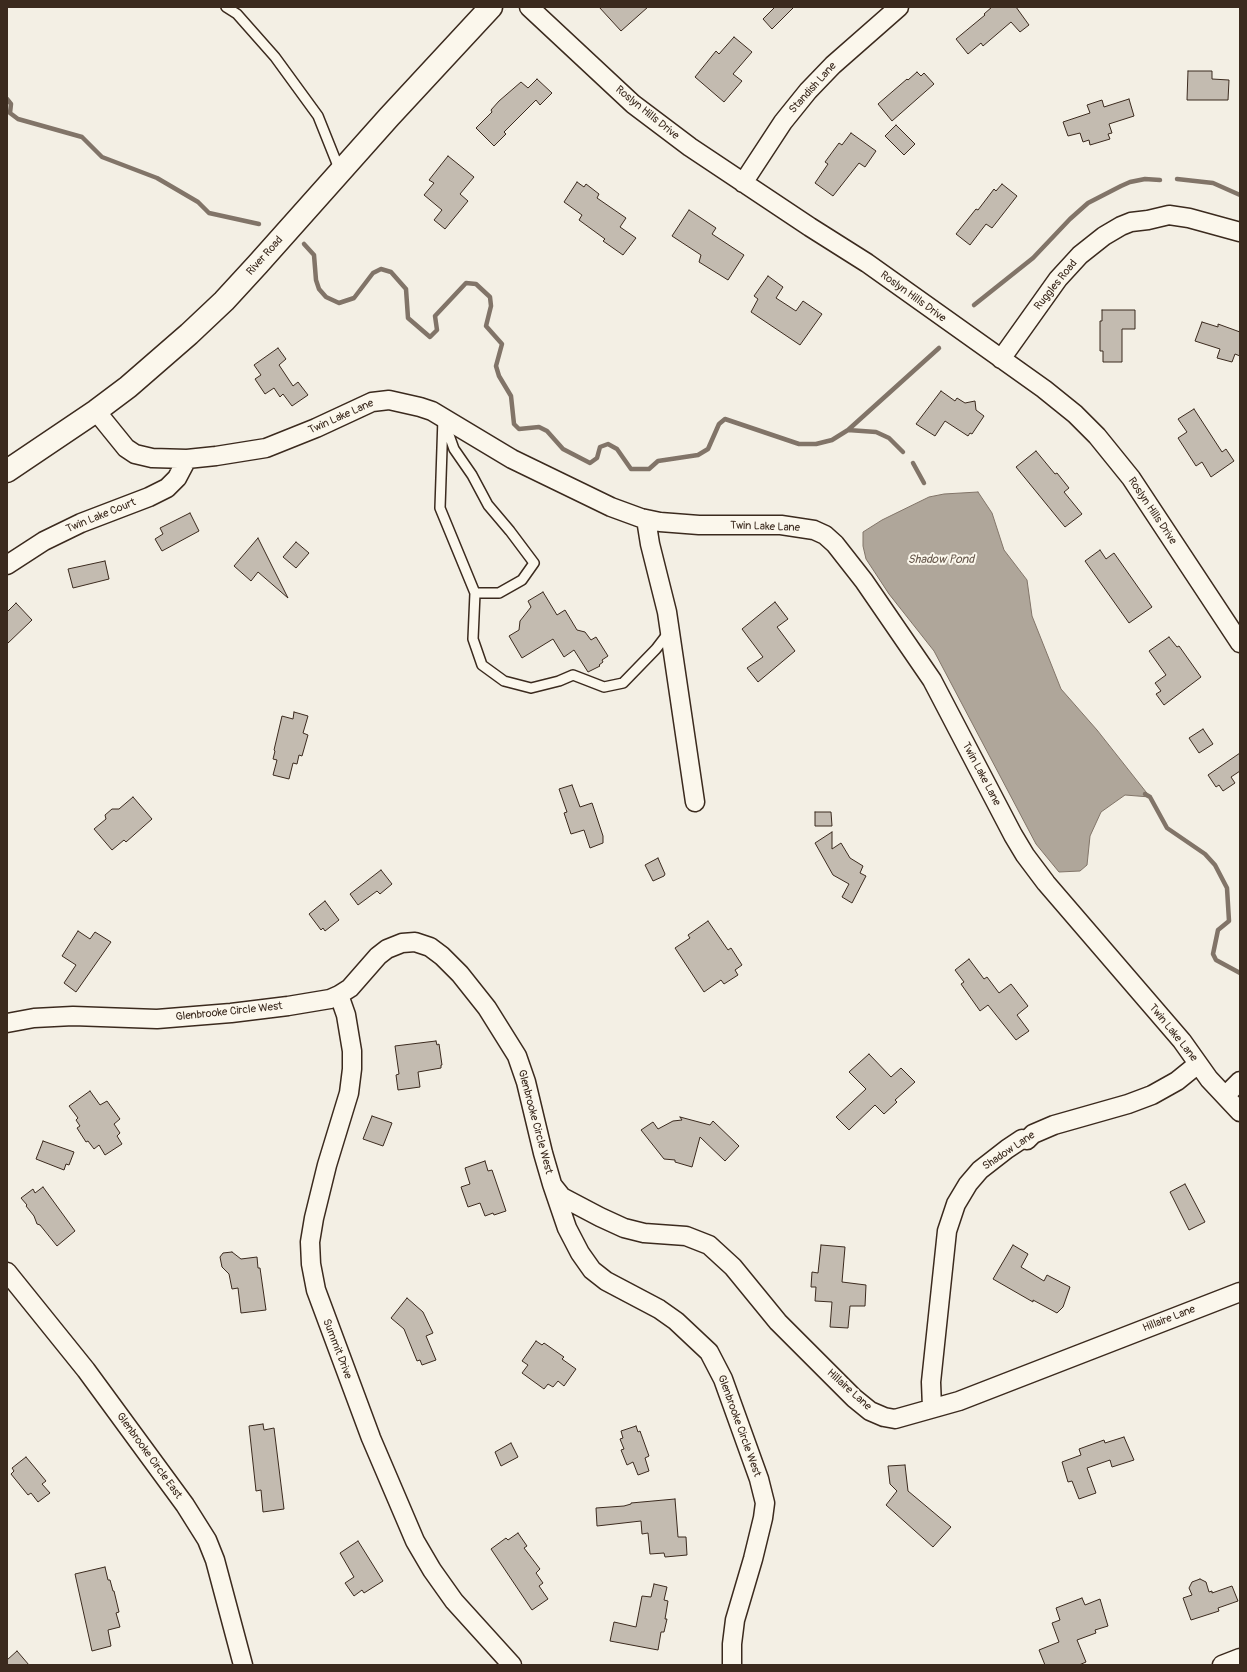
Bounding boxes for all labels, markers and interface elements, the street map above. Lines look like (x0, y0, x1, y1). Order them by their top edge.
street label: Standish Lane (787, 60, 839, 116)
street label: Roslyn Hills Drive (613, 83, 681, 143)
street label: River Road (244, 234, 286, 278)
street label: Ruggles Road (1032, 257, 1080, 313)
street label: Roslyn Hills Drive (878, 269, 948, 325)
street label: Twin Lake Lane (306, 397, 376, 437)
street label: Roslyn Hills Drive (1125, 475, 1179, 547)
street label: Twin Lake Court (64, 496, 138, 536)
street label: Twin Lake Lane (730, 519, 800, 535)
water label: Shadow Pond (908, 553, 974, 567)
street label: Twin Lake Lane (959, 740, 1003, 808)
street label: Glenbrooke Circle West (175, 1000, 283, 1024)
street label: Twin Lake Lane (1146, 1002, 1200, 1064)
street label: Glenbrooke Circle West (515, 1068, 555, 1176)
street label: Shadow Lane (980, 1129, 1038, 1173)
street label: Hillaire Lane (1141, 1303, 1197, 1335)
street label: Summit Drive (319, 1317, 355, 1381)
street label: Hillaire Lane (824, 1367, 874, 1413)
street label: Glenbrooke Circle West (714, 1373, 764, 1479)
street label: Glenbrooke Circle East (113, 1410, 185, 1502)

